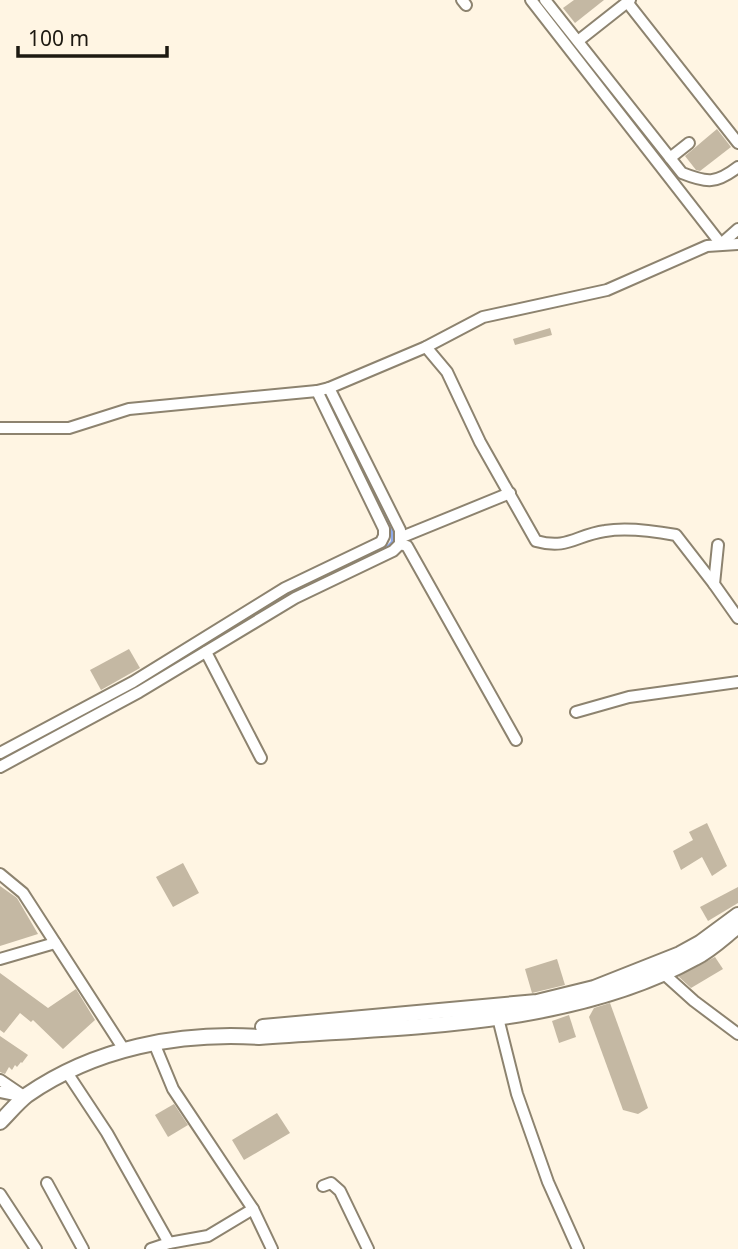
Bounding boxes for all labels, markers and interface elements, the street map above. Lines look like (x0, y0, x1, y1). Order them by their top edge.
scale bar (18, 14, 166, 58)
text: 100 m (28, 24, 89, 52)

